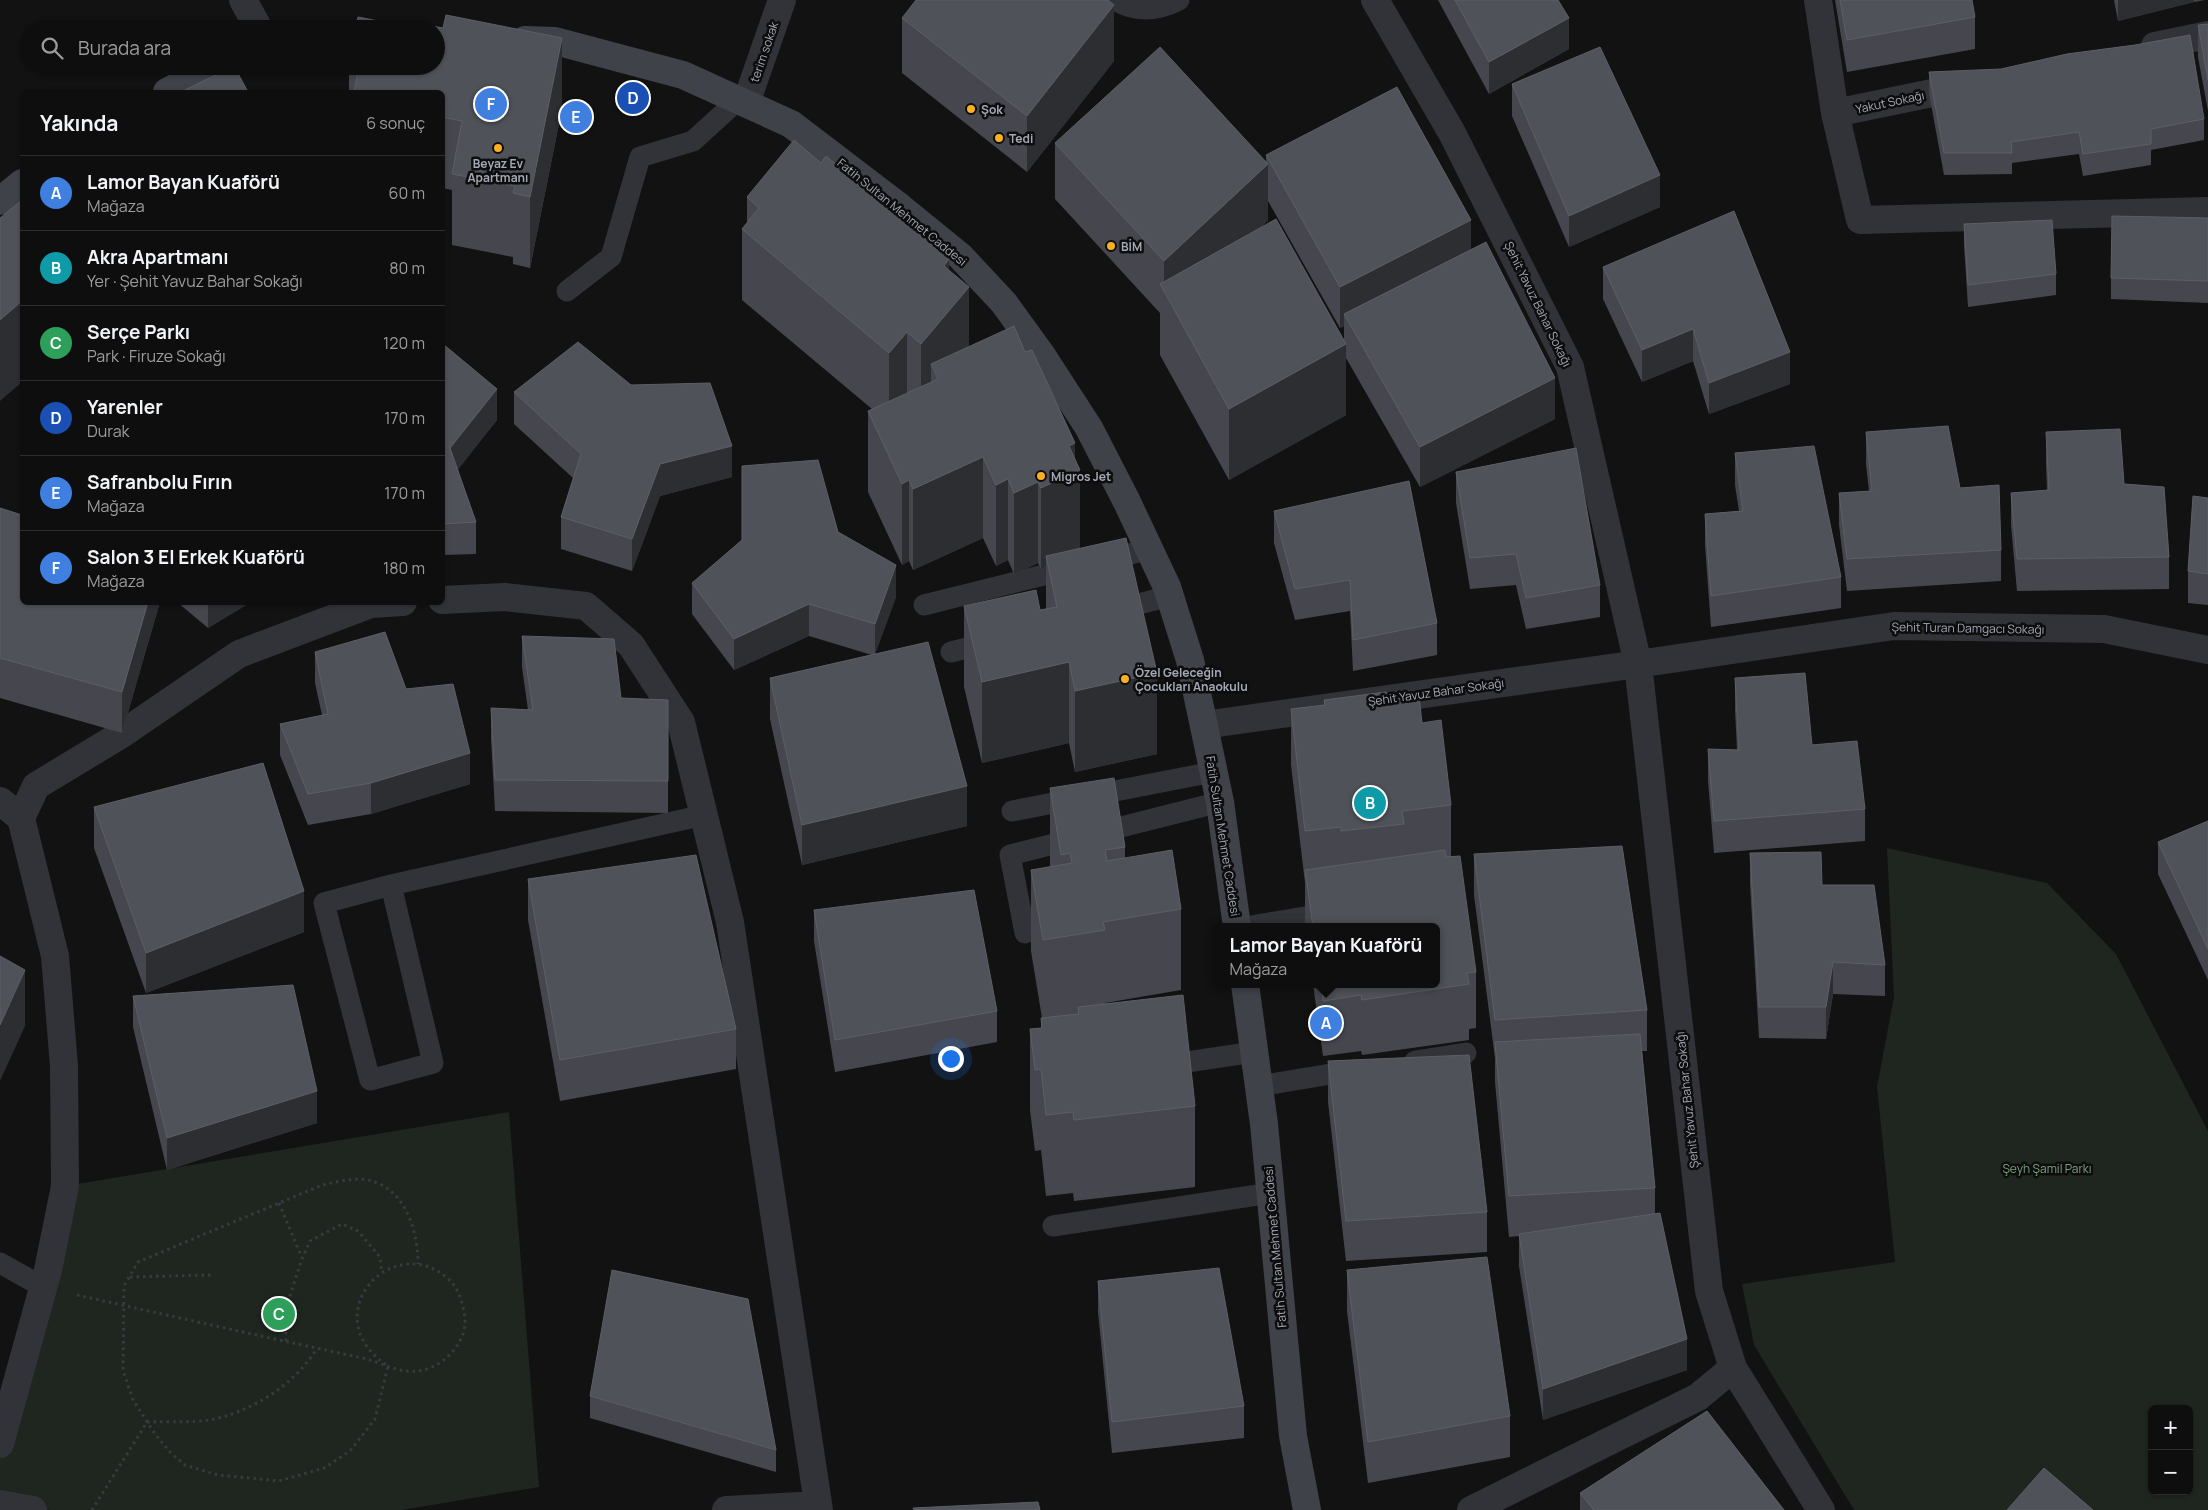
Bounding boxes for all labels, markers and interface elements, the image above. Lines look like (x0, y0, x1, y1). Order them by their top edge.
street label: terim sokak (746, 18, 783, 85)
search box (20, 20, 445, 75)
icon: search (38, 34, 66, 62)
text: Burada ara (78, 35, 171, 61)
pin: D (617, 79, 649, 117)
pin: F (475, 85, 507, 123)
street label: Yakut Sokağı (1854, 86, 1926, 118)
pin: E (560, 98, 592, 136)
place label: Şok (981, 101, 1003, 118)
marker: Şok (965, 103, 977, 115)
text: Yakında (40, 109, 118, 137)
text: 6 sonuç (366, 112, 425, 134)
place label: Tedi (1009, 130, 1033, 147)
marker: Tedi (993, 132, 1005, 144)
marker: Beyaz Ev Apartmanı (492, 142, 504, 154)
street label: Fatih Sultan Mehmet Caddesi (834, 154, 970, 270)
place label: Beyaz Ev Apartmanı (468, 155, 528, 186)
text: Lamor Bayan Kuaförü (87, 169, 280, 195)
text: A (51, 182, 61, 204)
text: 60 m (389, 182, 425, 204)
text: Mağaza (87, 195, 145, 217)
place label: BİM (1121, 238, 1142, 255)
street label: Şehit Yavuz Bahar Sokağı (1500, 239, 1576, 369)
marker: BİM (1105, 240, 1117, 252)
text: Akra Apartmanı (87, 244, 228, 270)
text: B (51, 257, 61, 279)
text: 80 m (389, 257, 425, 279)
text: Yer · Şehit Yavuz Bahar Sokağı (87, 270, 303, 292)
text: Serçe Parkı (87, 319, 190, 345)
text: C (50, 332, 62, 354)
text: 120 m (383, 332, 425, 354)
text: Park · Firuze Sokağı (87, 345, 226, 367)
text: Yarenler (87, 394, 163, 420)
text: D (50, 407, 62, 429)
text: 170 m (384, 407, 425, 429)
text: Durak (87, 420, 130, 442)
place label: Migros Jet (1051, 468, 1111, 485)
text: Safranbolu Fırın (87, 469, 232, 495)
marker: Migros Jet (1035, 470, 1047, 482)
text: E (51, 482, 61, 504)
text: 170 m (384, 482, 425, 504)
text: Mağaza (87, 495, 145, 517)
text: Salon 3 El Erkek Kuaförü (87, 544, 305, 570)
text: F (52, 557, 60, 579)
text: 180 m (383, 557, 425, 579)
text: Mağaza (87, 570, 145, 592)
street label: Şehit Turan Damgacı Sokağı (1891, 618, 2045, 638)
place label: Özel Geleceğin Çocukları Anaokulu (1135, 664, 1248, 695)
marker: Özel Geleceğin Çocukları Anaokulu (1119, 673, 1131, 685)
street label: Şehit Yavuz Bahar Sokağı (1367, 674, 1505, 710)
street label: Fatih Sultan Mehmet Caddesi (1202, 755, 1244, 917)
pin: B (1354, 784, 1386, 822)
popup (1212, 923, 1440, 988)
text: Lamor Bayan Kuaförü (1230, 932, 1422, 958)
text: Mağaza (1230, 958, 1287, 980)
pin: A (1310, 1004, 1342, 1042)
street label: Şehit Yavuz Bahar Sokağı (1671, 1031, 1703, 1169)
your location (938, 1046, 964, 1072)
park label: Şeyh Şamil Parkı (2002, 1160, 2092, 1177)
street label: Fatih Sultan Mehmet Caddesi (1259, 1166, 1291, 1328)
pin: C (263, 1295, 295, 1333)
map controls (2148, 1405, 2193, 1495)
button: + (2148, 1405, 2193, 1450)
button: − (2148, 1450, 2193, 1495)

